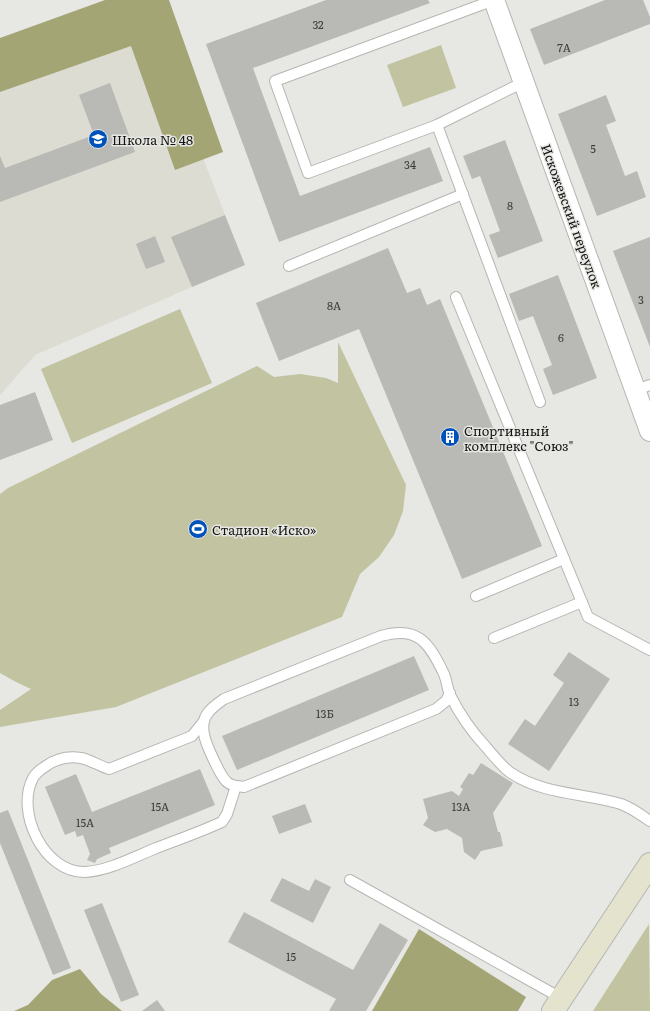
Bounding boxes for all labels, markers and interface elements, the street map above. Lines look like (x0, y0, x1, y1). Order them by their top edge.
house number: 32 (312, 16, 324, 32)
house number: 7А (557, 39, 571, 55)
school or university icon: Школа № 48 (87, 128, 109, 150)
place label: Школа № 48 (112, 130, 193, 149)
house number: 5 (590, 140, 596, 156)
street label: Искожевский переулок (537, 141, 607, 291)
house number: 34 (404, 156, 416, 172)
house number: 8 (507, 197, 513, 213)
house number: 3 (638, 291, 644, 307)
house number: 8А (327, 297, 341, 313)
house number: 6 (558, 329, 564, 345)
place label: Спортивный комплекс "Союз" (464, 421, 574, 455)
building icon: Спортивный комплекс "Союз" (439, 426, 461, 448)
sports icon: Стадион «Иско» (187, 518, 209, 540)
place label: Стадион «Иско» (212, 520, 316, 539)
house number: 13 (569, 693, 579, 709)
house number: 13Б (316, 705, 334, 721)
house number: 15А (151, 798, 169, 814)
house number: 13А (452, 798, 470, 814)
house number: 15А (76, 814, 94, 830)
house number: 15 (286, 948, 296, 964)

